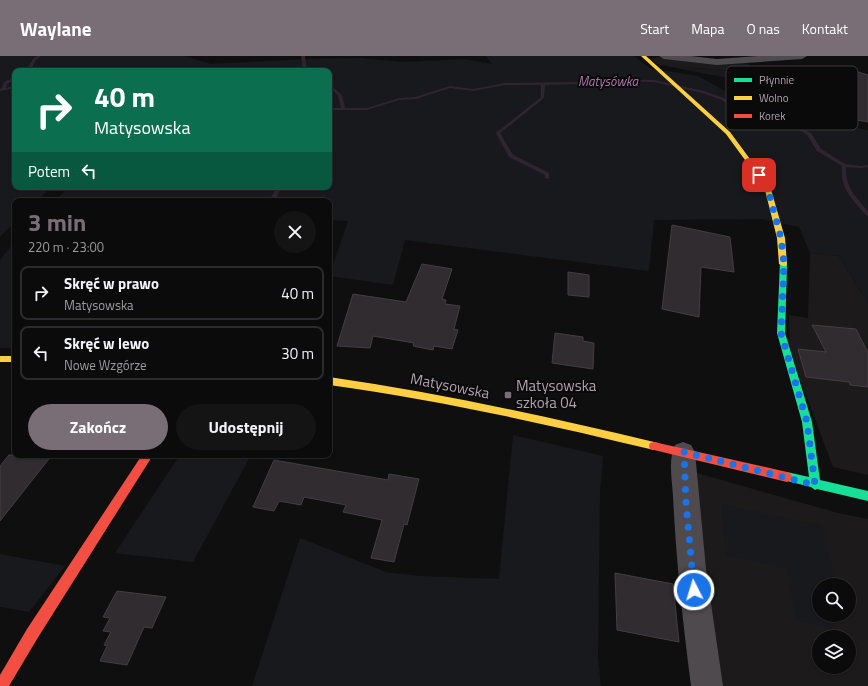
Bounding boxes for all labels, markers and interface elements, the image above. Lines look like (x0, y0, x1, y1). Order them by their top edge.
text: Waylane (20, 14, 92, 43)
text: Start (640, 18, 669, 39)
text: Mapa (691, 18, 724, 39)
text: O nas (746, 18, 780, 39)
text: Kontakt (802, 18, 848, 39)
legend (726, 66, 858, 130)
water label: Matysówka (578, 71, 639, 91)
text: Płynnie (759, 72, 794, 88)
text: 40 m (94, 75, 155, 118)
icon: right (28, 84, 80, 136)
text: Wolno (759, 90, 789, 106)
text: Korek (759, 108, 786, 124)
text: Matysowska (94, 114, 190, 141)
pin (742, 158, 776, 192)
text: Potem (28, 160, 70, 183)
icon: left (78, 160, 100, 182)
icon: arrive (748, 164, 770, 186)
text: 3 min (28, 204, 86, 240)
button: close (274, 211, 316, 253)
text: 220 m · 23:00 (28, 237, 104, 257)
text: Skręć w prawo (64, 272, 159, 295)
icon: right (30, 282, 52, 304)
text: 40 m (281, 282, 314, 305)
text: Matysowska (64, 295, 134, 315)
text: Skręć w lewo (64, 332, 149, 355)
icon: left (30, 342, 52, 364)
text: 30 m (281, 342, 314, 365)
text: Nowe Wzgórze (64, 355, 147, 375)
street label: Matysowska (408, 367, 492, 405)
place label: Matysowska szkoła 04 (516, 374, 597, 414)
marker: Matysowska szkoła 04 (503, 390, 513, 400)
button: Zakończ (28, 404, 168, 450)
button: Udostępnij (176, 404, 316, 450)
position arrow (673, 569, 715, 611)
map controls (812, 578, 856, 674)
button: search (812, 578, 856, 622)
button: layers (812, 630, 856, 674)

